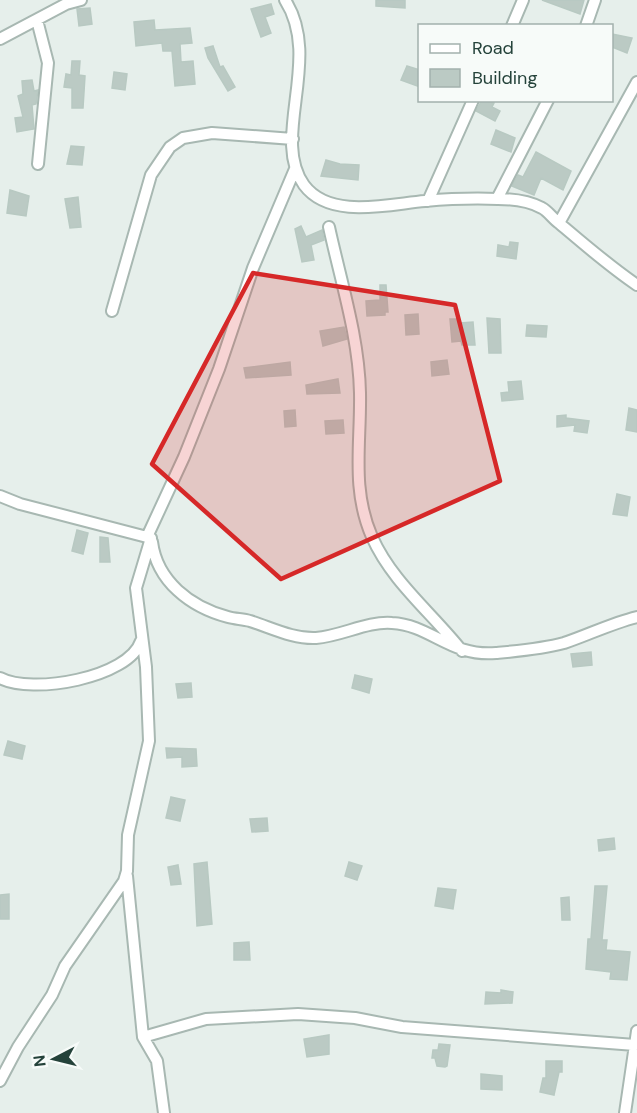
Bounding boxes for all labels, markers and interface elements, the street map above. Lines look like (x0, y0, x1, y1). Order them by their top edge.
legend (418, 24, 613, 102)
text: Road (472, 36, 514, 60)
text: Building (472, 66, 537, 90)
north arrow (24, 1029, 84, 1089)
text: N (28, 1054, 51, 1068)

